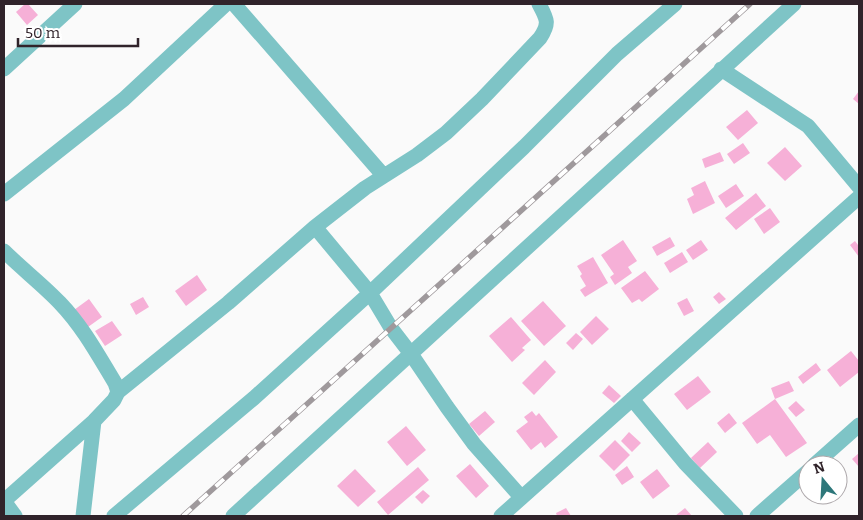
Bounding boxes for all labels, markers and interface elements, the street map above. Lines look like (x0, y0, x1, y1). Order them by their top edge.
scale bar (18, 15, 138, 47)
text: 50 m (25, 24, 61, 42)
north arrow (798, 455, 848, 505)
text: N (811, 458, 827, 478)

